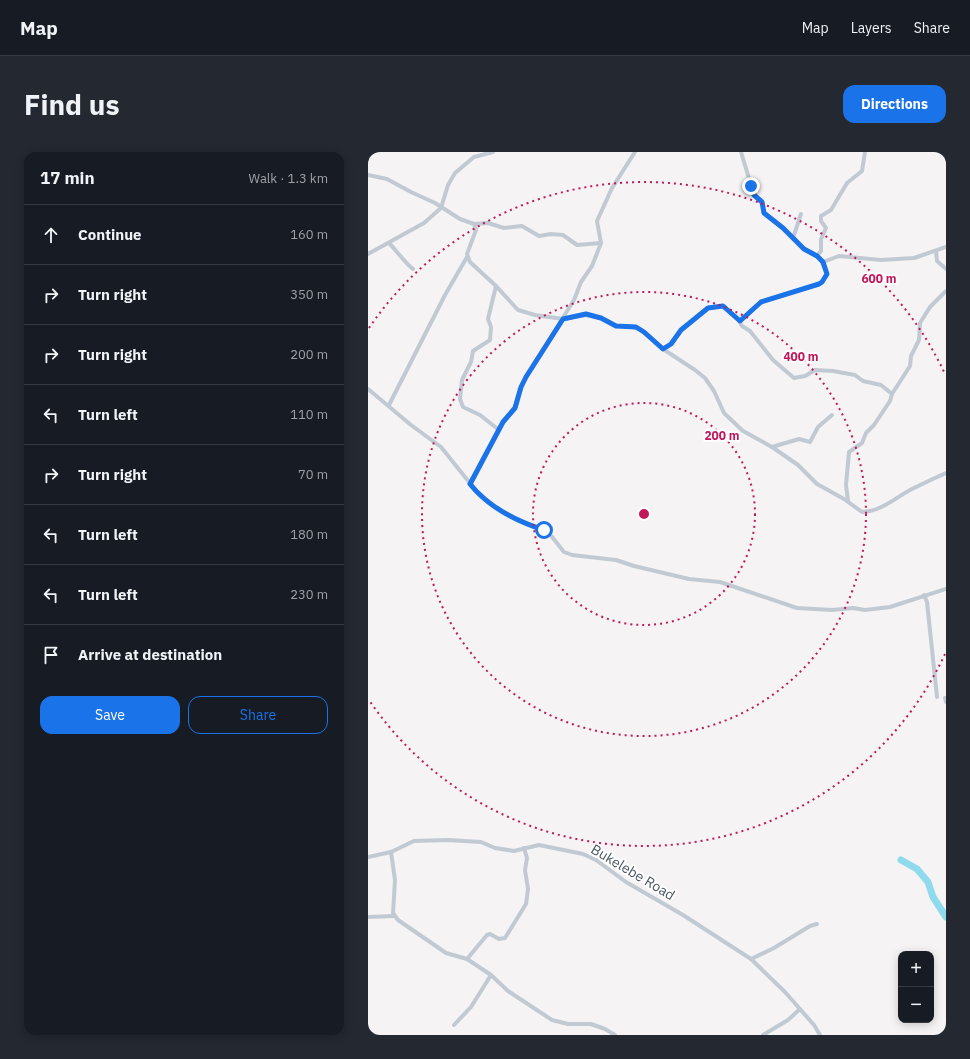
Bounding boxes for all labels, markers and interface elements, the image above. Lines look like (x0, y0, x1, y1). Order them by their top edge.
text: Map (20, 16, 58, 40)
text: Map (802, 19, 829, 37)
text: Layers (851, 19, 892, 37)
text: Share (914, 19, 950, 37)
button: Directions (843, 85, 946, 123)
text: Find us (24, 86, 120, 123)
text: 17 min (40, 167, 95, 189)
text: Walk · 1.3 km (248, 170, 328, 187)
route end (742, 177, 760, 195)
icon: ahead (40, 224, 62, 246)
text: Continue (78, 225, 142, 244)
text: 160 m (290, 226, 328, 243)
text: 600 m (861, 271, 897, 286)
icon: right (40, 284, 62, 306)
text: Turn right (78, 285, 147, 304)
text: 350 m (290, 286, 328, 303)
icon: right (40, 344, 62, 366)
text: Turn right (78, 345, 147, 364)
text: 200 m (290, 346, 328, 363)
text: 400 m (783, 349, 819, 364)
icon: left (40, 404, 62, 426)
text: Turn left (78, 405, 138, 424)
text: 110 m (290, 406, 328, 423)
text: 200 m (704, 428, 740, 443)
icon: right (40, 464, 62, 486)
text: Turn right (78, 465, 147, 484)
text: 70 m (298, 466, 328, 483)
centre of rings (637, 507, 651, 521)
route start (535, 521, 553, 539)
icon: left (40, 524, 62, 546)
text: Turn left (78, 525, 138, 544)
text: 180 m (290, 526, 328, 543)
icon: left (40, 584, 62, 606)
text: Turn left (78, 585, 138, 604)
text: 230 m (290, 586, 328, 603)
icon: arrive (40, 644, 62, 666)
text: Arrive at destination (78, 645, 222, 664)
button: Save (40, 696, 180, 734)
button: Share (188, 696, 328, 734)
street label: Bukelebe Road (588, 840, 678, 904)
map controls (898, 951, 934, 1023)
button: + (898, 951, 934, 987)
button: − (898, 987, 934, 1023)

